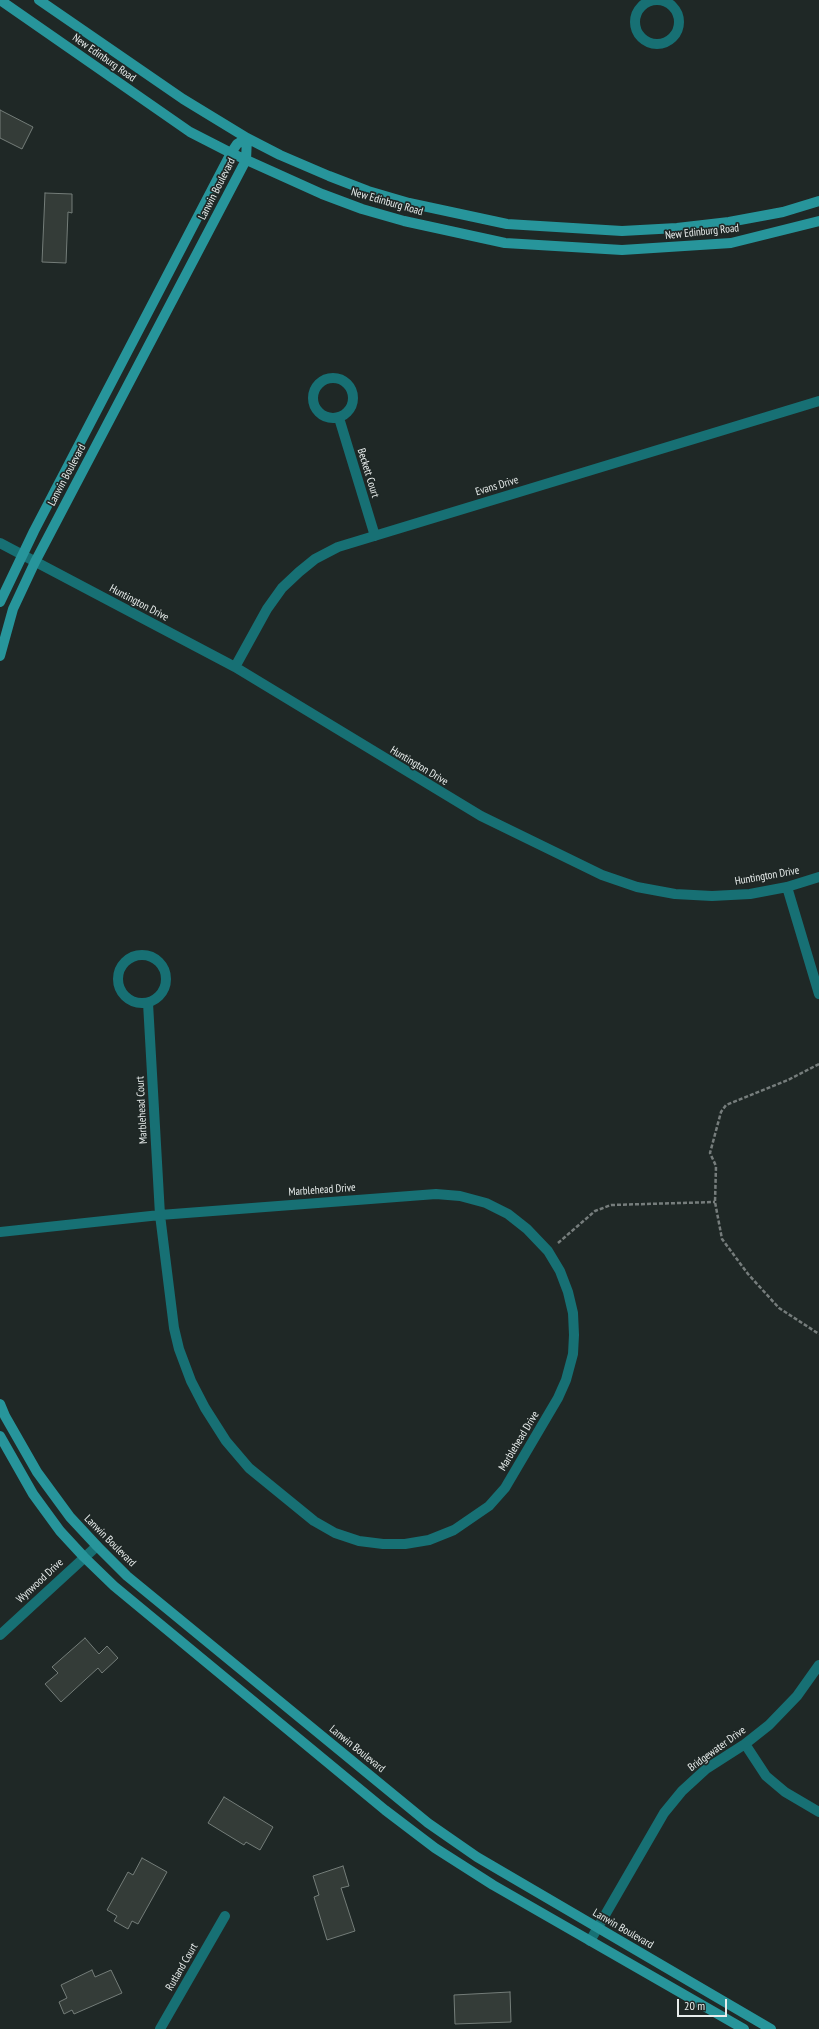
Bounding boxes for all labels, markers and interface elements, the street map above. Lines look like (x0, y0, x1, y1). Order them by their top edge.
street label: New Edinburg Road (70, 31, 138, 85)
street label: Lanwin Boulevard (196, 156, 238, 222)
street label: New Edinburg Road (349, 185, 425, 219)
street label: New Edinburg Road (664, 222, 740, 242)
street label: Lanwin Boulevard (45, 442, 89, 508)
street label: Beckett Court (354, 447, 382, 499)
street label: Evans Drive (474, 473, 520, 499)
street label: Huntington Drive (107, 582, 171, 624)
street label: Huntington Drive (388, 744, 450, 788)
street label: Huntington Drive (734, 864, 800, 888)
street label: Marblehead Court (134, 1076, 150, 1144)
street label: Marblehead Drive (288, 1181, 356, 1199)
street label: Marblehead Drive (496, 1409, 542, 1473)
street label: Lanwin Boulevard (81, 1512, 139, 1570)
street label: Wynwood Drive (14, 1556, 66, 1606)
street label: Lanwin Boulevard (327, 1723, 387, 1775)
street label: Bridgewater Drive (686, 1724, 748, 1774)
street label: Lanwin Boulevard (590, 1906, 656, 1952)
street label: Rutland Court (163, 1941, 201, 1993)
scale bar (679, 1991, 729, 2017)
text: 20 m (684, 1998, 705, 2013)

